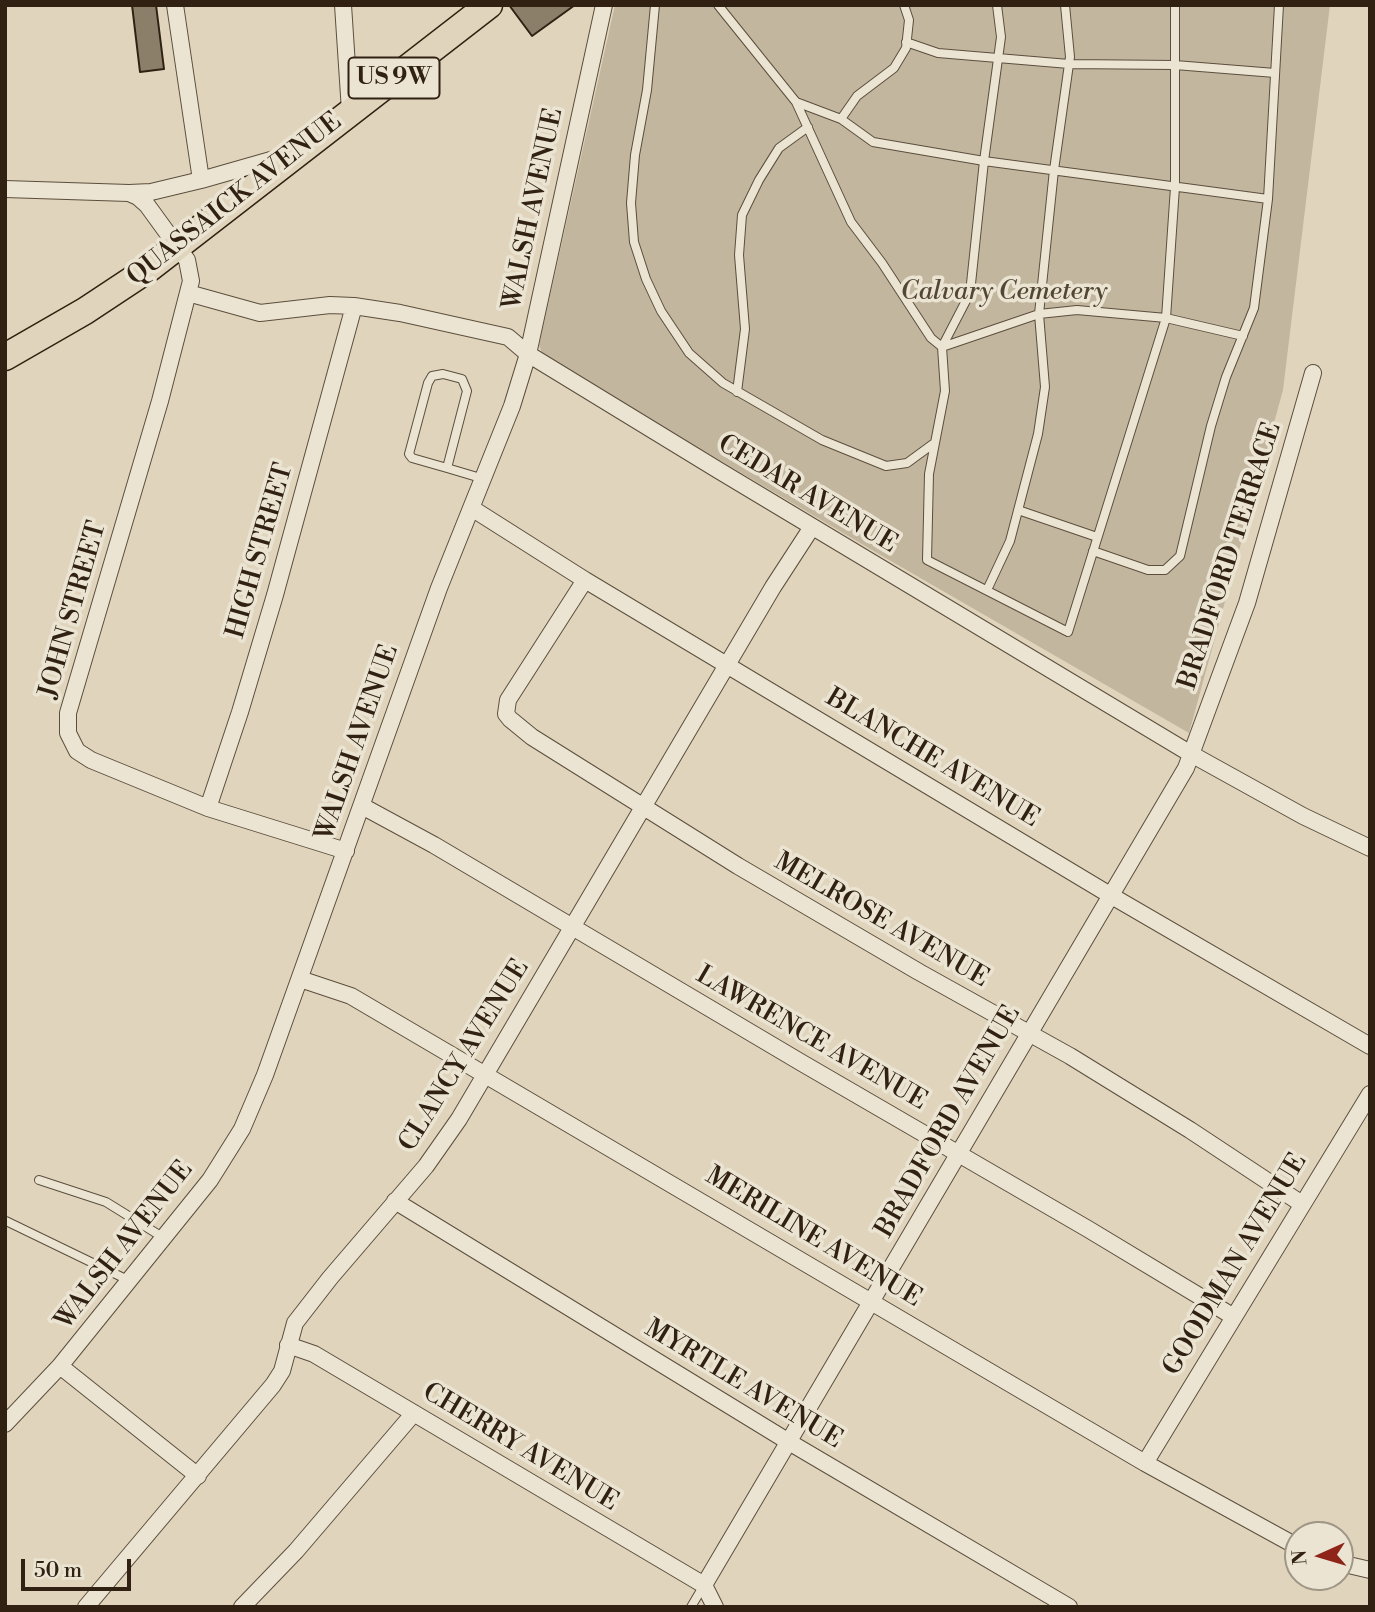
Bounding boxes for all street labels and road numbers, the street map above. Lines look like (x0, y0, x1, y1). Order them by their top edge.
road number: US 9W (348, 57, 440, 98)
street label: WALSH AVENUE (497, 105, 571, 313)
street label: QUASSAICK AVENUE (122, 107, 348, 293)
street label: BRADFORD TERRACE (1173, 419, 1289, 693)
street label: CEDAR AVENUE (712, 429, 902, 561)
street label: HIGH STREET (221, 460, 301, 642)
street label: JOHN STREET (34, 518, 114, 702)
street label: WALSH AVENUE (310, 641, 406, 845)
street label: BLANCHE AVENUE (820, 683, 1044, 835)
street label: MELROSE AVENUE (768, 847, 994, 995)
street label: CLANCY AVENUE (393, 954, 537, 1158)
street label: LAWRENCE AVENUE (690, 960, 932, 1118)
street label: BRADFORD AVENUE (870, 1000, 1028, 1244)
street label: GOODMAN AVENUE (1157, 1148, 1315, 1382)
street label: WALSH AVENUE (50, 1156, 200, 1336)
street label: MERILINE AVENUE (699, 1161, 927, 1315)
street label: MYRTLE AVENUE (639, 1314, 847, 1456)
street label: CHERRY AVENUE (417, 1377, 623, 1519)

